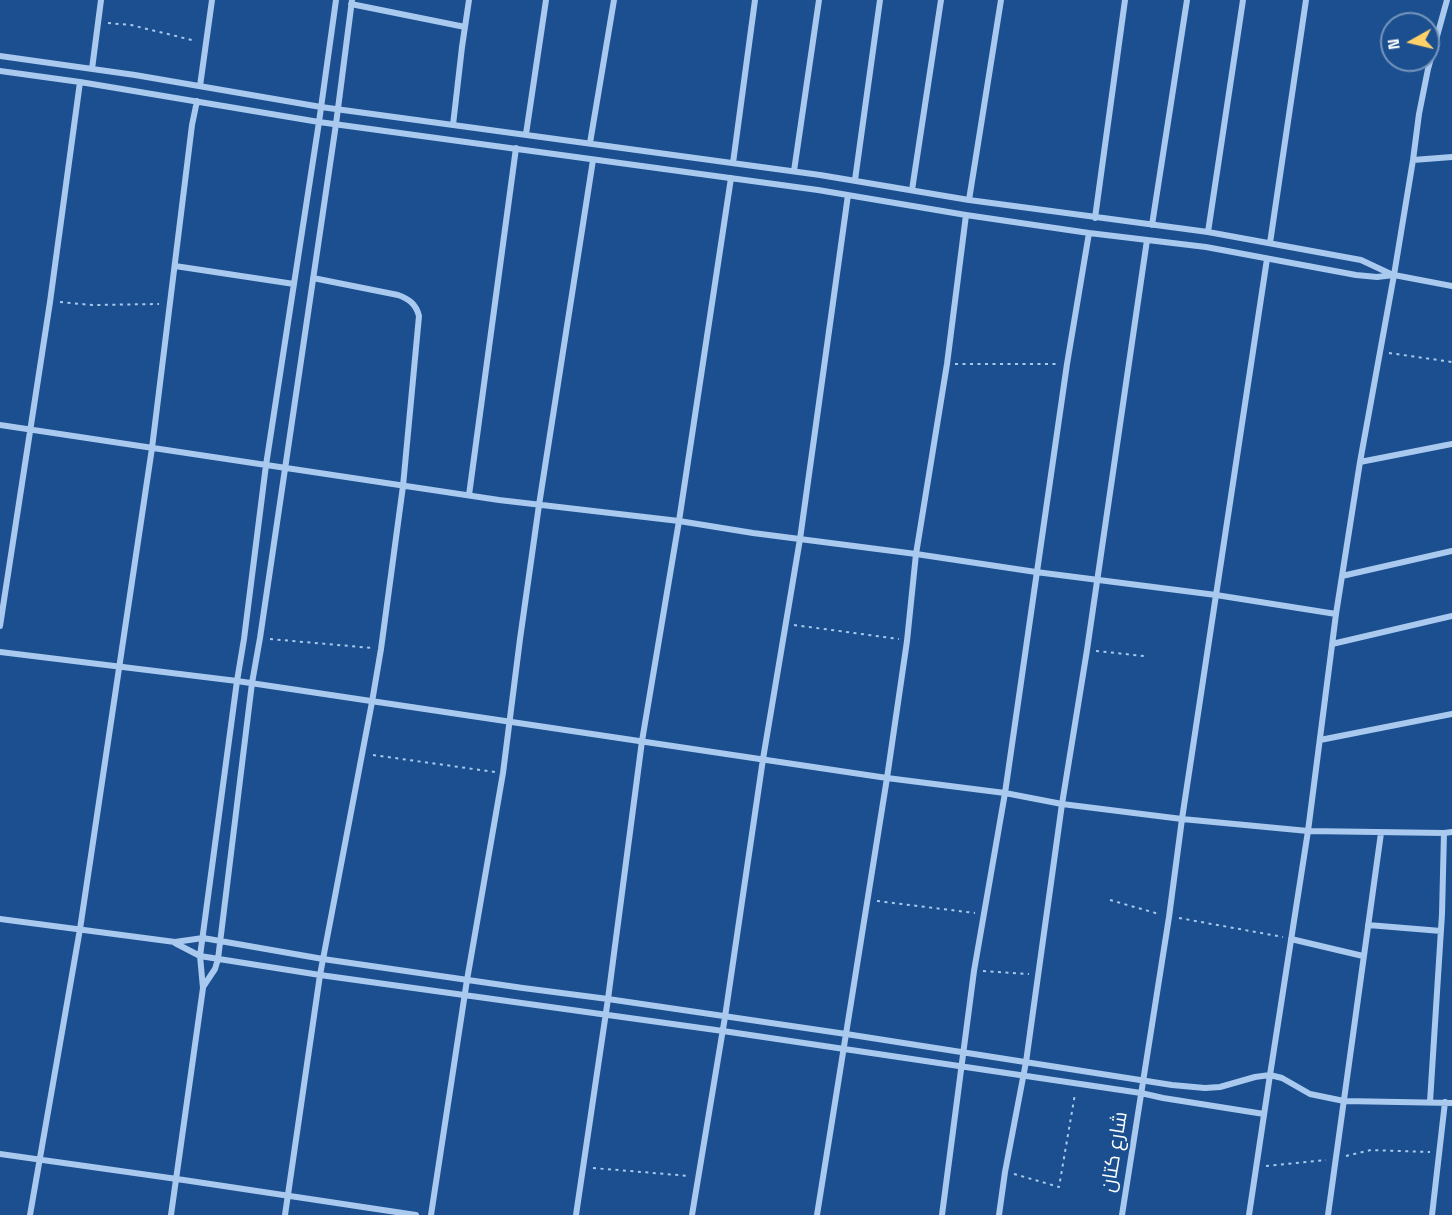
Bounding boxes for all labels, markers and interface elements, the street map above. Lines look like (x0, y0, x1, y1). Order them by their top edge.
north arrow (1380, 12, 1440, 72)
text: N (1383, 38, 1405, 51)
street label: شارع كتان (1097, 1110, 1133, 1194)

